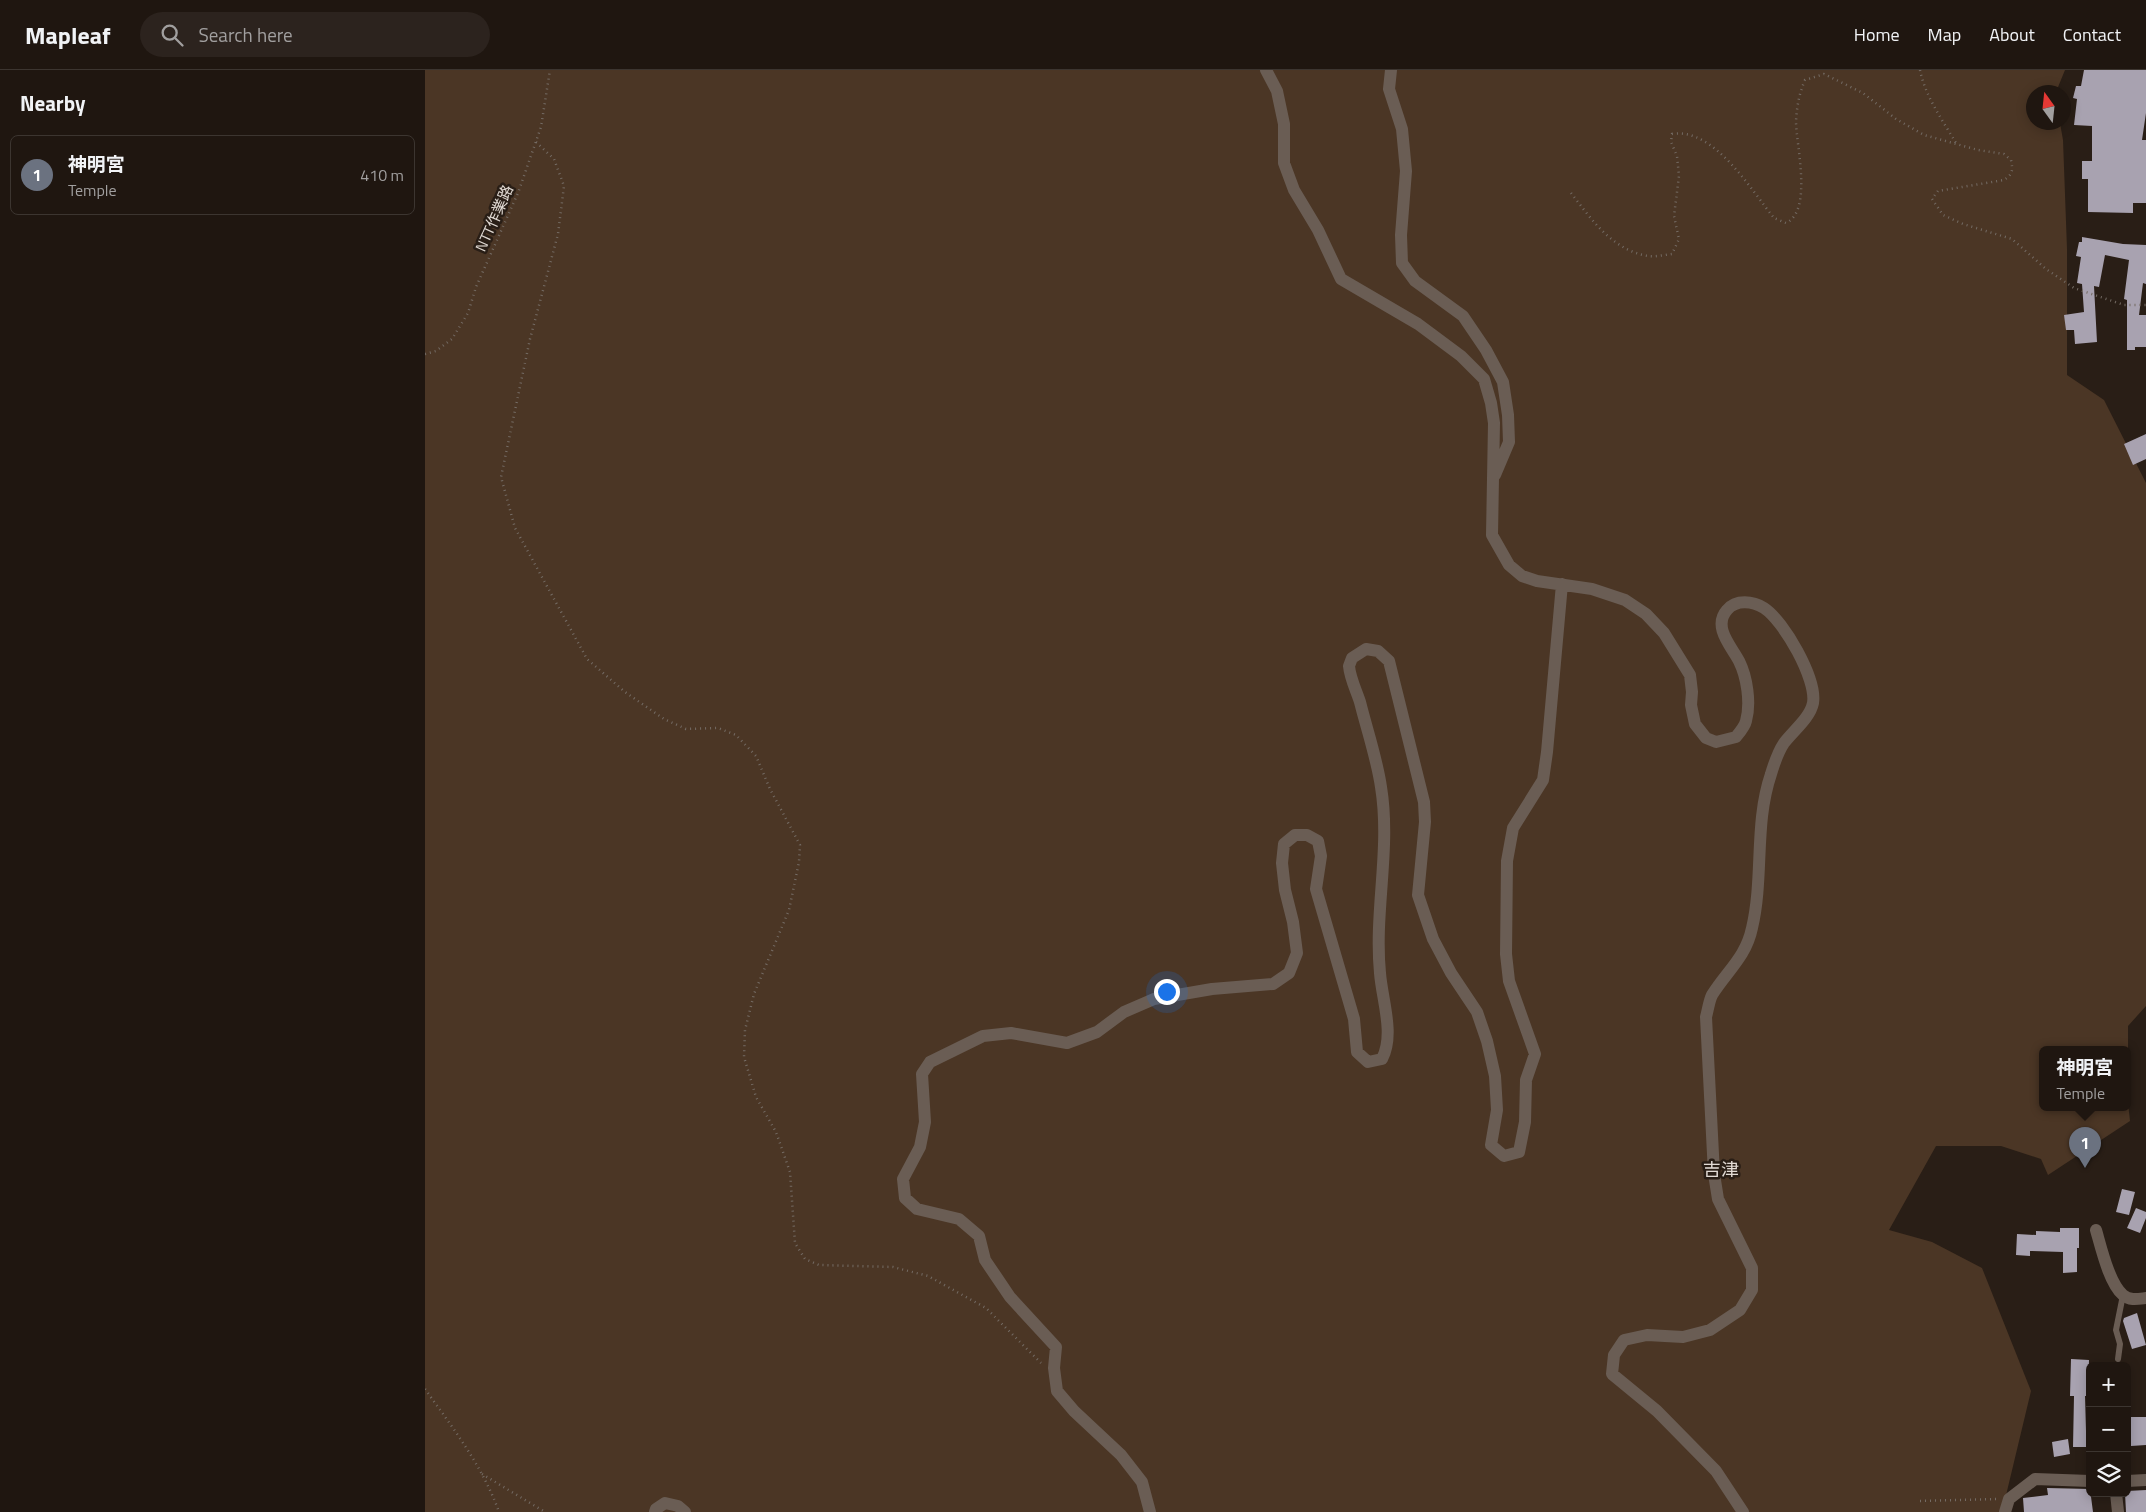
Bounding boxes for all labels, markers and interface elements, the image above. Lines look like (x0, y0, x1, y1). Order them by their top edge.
search box (140, 12, 490, 57)
text: Mapleaf (25, 17, 110, 53)
text: Search here (198, 20, 293, 49)
icon: search (158, 21, 186, 49)
text: Home (1854, 21, 1900, 48)
text: Map (1928, 21, 1961, 48)
text: About (1989, 21, 2035, 48)
text: Contact (2063, 21, 2121, 48)
north arrow (2026, 85, 2071, 130)
text: Nearby (20, 87, 85, 119)
text: 神明宮 (68, 149, 125, 178)
text: 1 (33, 163, 41, 187)
text: 410 m (360, 163, 404, 187)
text: Temple (68, 178, 117, 202)
street label: NTT作業路 (469, 181, 519, 255)
your location (1154, 979, 1180, 1005)
popup (2039, 1046, 2131, 1111)
text: 神明宮 (2056, 1052, 2114, 1081)
text: Temple (2056, 1081, 2105, 1105)
pin: 1 (2069, 1127, 2101, 1168)
district label: 吉津 (1703, 1156, 1739, 1183)
map controls (2086, 1362, 2131, 1497)
button: + (2086, 1362, 2131, 1407)
button: − (2086, 1407, 2131, 1452)
button: layers (2086, 1452, 2131, 1497)

